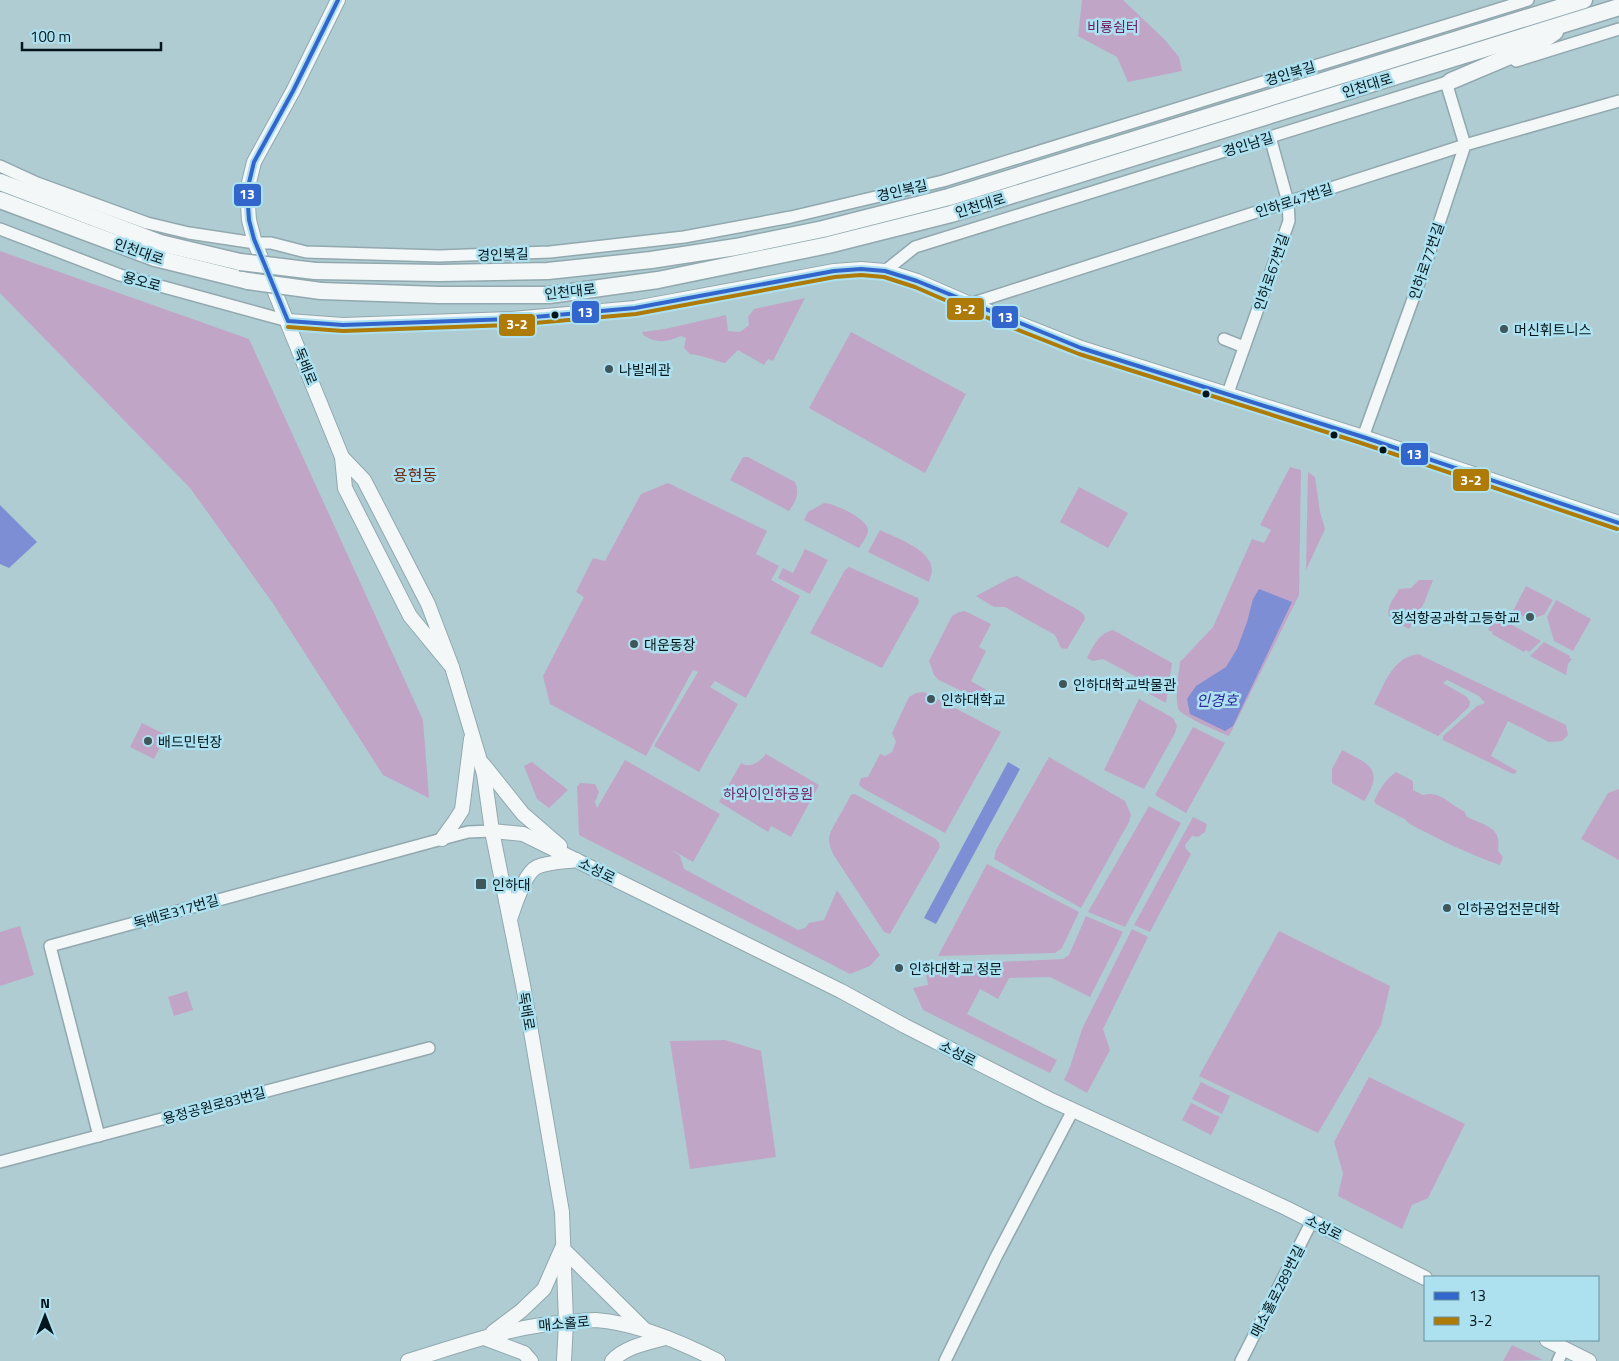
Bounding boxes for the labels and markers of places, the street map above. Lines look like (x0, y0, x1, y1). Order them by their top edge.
unlabelled marker (550, 310, 560, 320)
place label: 머신휘트니스 (1514, 319, 1591, 340)
marker: 머신휘트니스 (1498, 323, 1510, 335)
place label: 나빌레관 (619, 359, 671, 380)
marker: 나빌레관 (603, 363, 615, 375)
unlabelled marker (1201, 389, 1211, 399)
unlabelled marker (1329, 430, 1339, 440)
unlabelled marker (1378, 445, 1388, 455)
place label: 정석항공과학고등학교 (1391, 607, 1520, 628)
marker: 정석항공과학고등학교 (1524, 611, 1536, 623)
place label: 대운동장 (644, 634, 696, 655)
marker: 대운동장 (628, 638, 640, 650)
place label: 인하대학교박물관 (1073, 674, 1176, 695)
marker: 인하대학교박물관 (1057, 678, 1069, 690)
place label: 인하대학교 (941, 689, 1006, 710)
marker: 인하대학교 (925, 693, 937, 705)
place label: 배드민턴장 (158, 731, 223, 752)
marker: 배드민턴장 (142, 735, 154, 747)
place label: 인하대 (492, 874, 531, 895)
marker: 인하대 (474, 877, 488, 891)
place label: 인하공업전문대학 (1457, 898, 1560, 919)
marker: 인하공업전문대학 (1441, 902, 1453, 914)
place label: 인하대학교 정문 (909, 958, 1002, 979)
marker: 인하대학교 정문 (893, 962, 905, 974)

